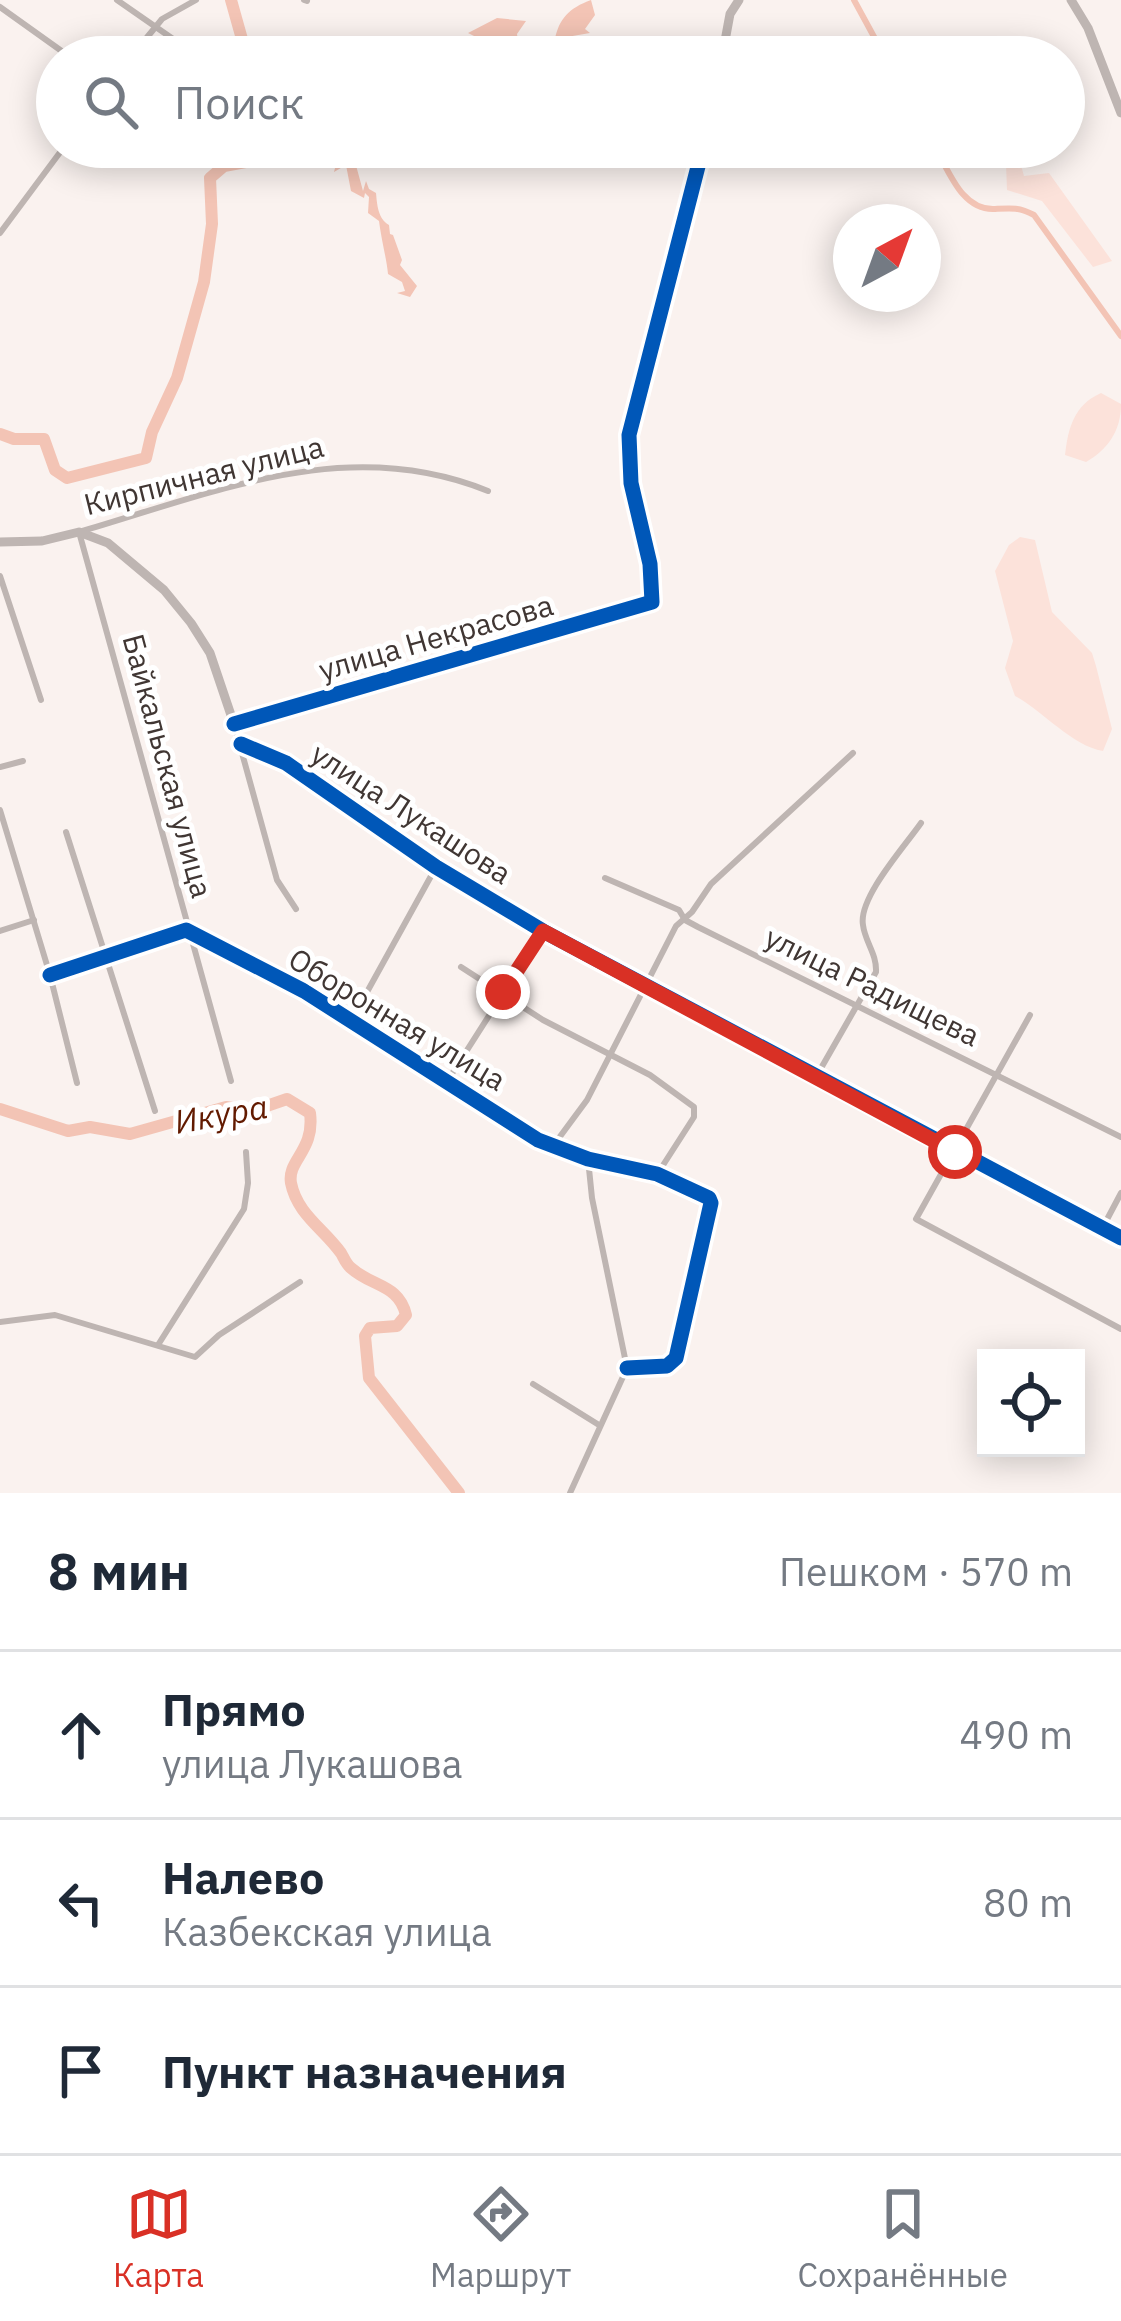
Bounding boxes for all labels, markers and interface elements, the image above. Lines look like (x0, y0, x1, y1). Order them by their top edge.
search box (36, 36, 1085, 168)
icon: search (78, 69, 144, 135)
text: Поиск (174, 73, 304, 131)
north arrow (833, 204, 941, 312)
street label: Кирпичная улица (80, 426, 327, 523)
street label: улица Некрасова (314, 584, 557, 689)
street label: Байкальская улица (114, 630, 222, 902)
street label: улица Лукашова (304, 733, 519, 892)
street label: улица Радищева (759, 917, 986, 1055)
street label: Оборонная улица (282, 938, 514, 1099)
route end (476, 965, 530, 1019)
water label: Икура (171, 1084, 271, 1143)
route start (928, 1125, 982, 1179)
map controls (977, 1349, 1085, 1457)
button: locate (977, 1349, 1085, 1457)
text: 8 мин (48, 1538, 190, 1604)
text: Пешком · 570 m (779, 1546, 1073, 1597)
text: Прямо (162, 1680, 306, 1738)
icon: ahead (48, 1702, 114, 1768)
text: 490 m (960, 1709, 1073, 1760)
text: улица Лукашова (162, 1738, 463, 1789)
text: Налево (162, 1848, 324, 1906)
icon: left (48, 1870, 114, 1936)
text: 80 m (983, 1877, 1073, 1928)
text: Казбекская улица (162, 1906, 492, 1957)
icon: arrive (48, 2038, 114, 2104)
text: Пункт назначения (162, 2042, 567, 2100)
tab: Карта (113, 2181, 204, 2296)
tab: Маршрут (430, 2181, 571, 2296)
tab: Сохранённые (797, 2181, 1008, 2296)

